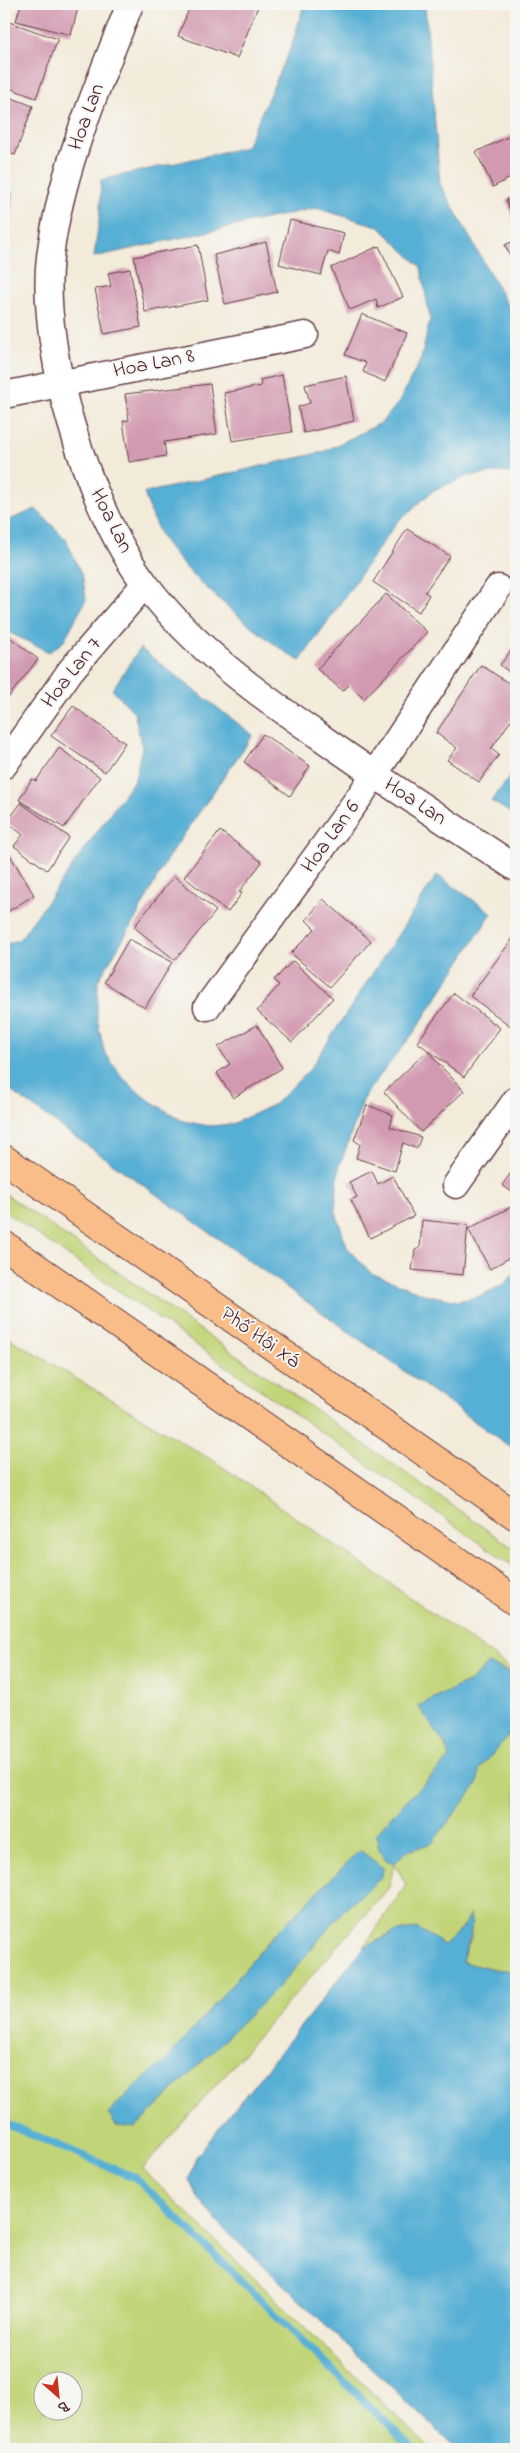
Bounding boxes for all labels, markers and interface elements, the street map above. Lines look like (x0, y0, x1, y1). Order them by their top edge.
street label: Hoa Lan (61, 79, 113, 155)
street label: Hoa Lan 8 (111, 341, 197, 387)
street label: Hoa Lan (82, 483, 140, 559)
street label: Hoa Lan 7 (35, 631, 110, 715)
street label: Hoa Lan (378, 771, 452, 833)
street label: Hoa Lan 6 (294, 794, 368, 880)
street label: Phố Hội Xá (214, 1300, 306, 1377)
north arrow (32, 2370, 82, 2420)
text: B (54, 2394, 73, 2418)

